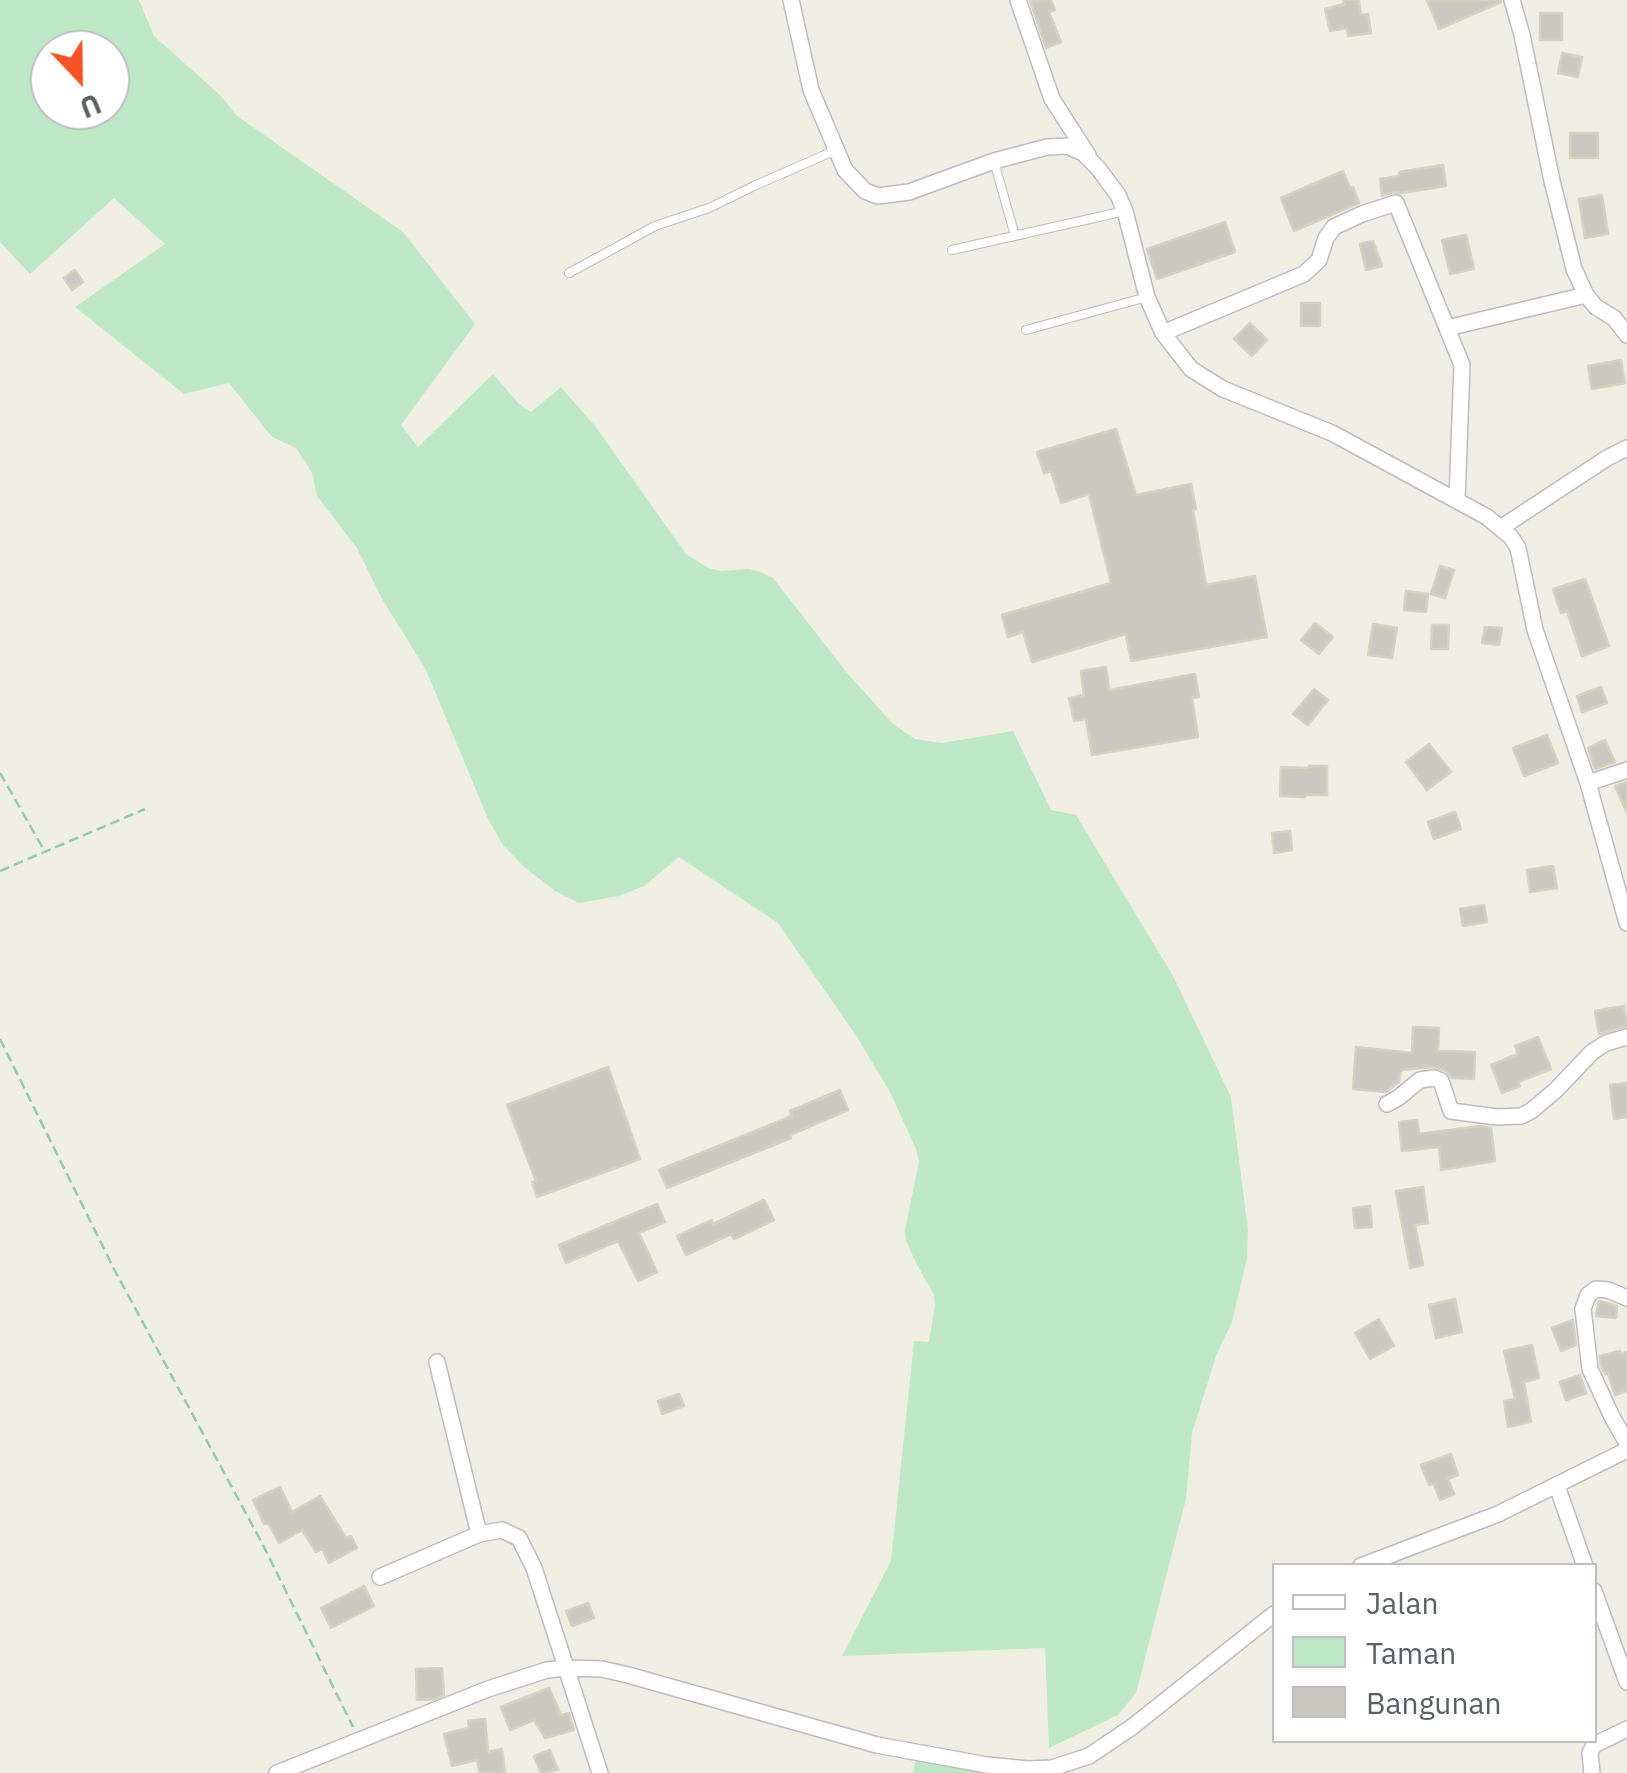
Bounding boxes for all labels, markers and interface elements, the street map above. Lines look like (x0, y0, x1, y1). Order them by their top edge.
north arrow (30, 30, 130, 130)
text: U (75, 86, 107, 127)
legend (1272, 1563, 1597, 1743)
text: Jalan (1366, 1583, 1439, 1622)
text: Taman (1366, 1633, 1456, 1672)
text: Bangunan (1366, 1683, 1502, 1722)

